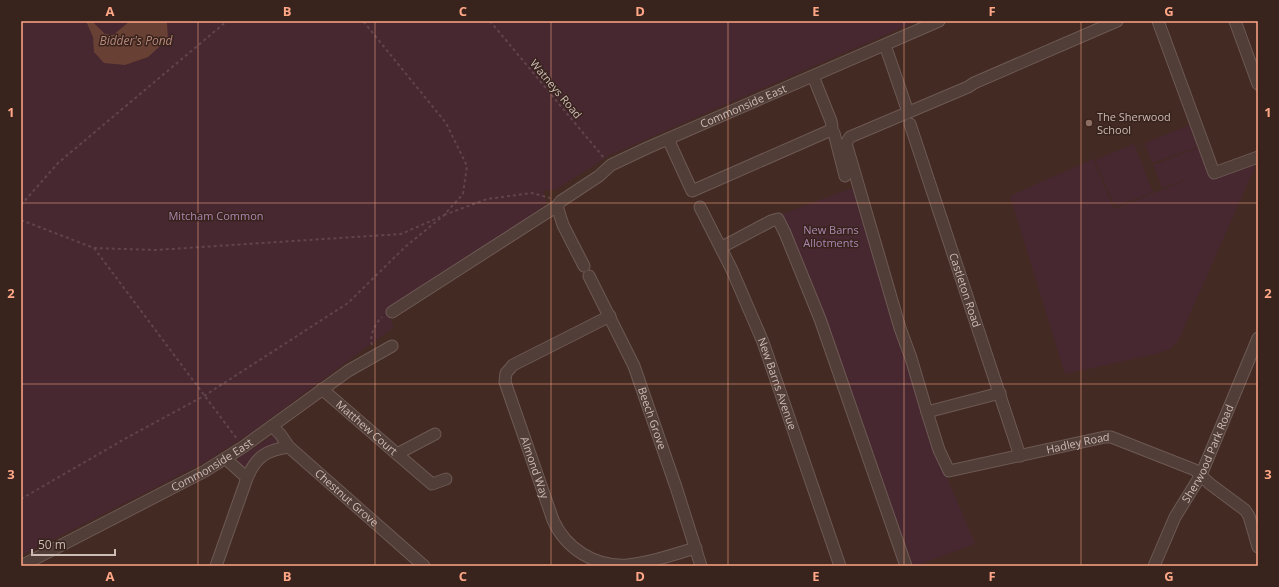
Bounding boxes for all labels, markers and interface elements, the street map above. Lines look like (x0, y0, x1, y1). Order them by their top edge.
text: A (106, 2, 115, 20)
text: B (283, 2, 292, 20)
text: C (459, 2, 467, 20)
text: D (635, 2, 645, 20)
text: E (812, 2, 820, 20)
text: F (988, 2, 996, 20)
text: G (1164, 2, 1174, 20)
water label: Bidder's Pond (99, 32, 174, 49)
street label: Watneys Road (527, 56, 586, 121)
street label: Commonside East (698, 80, 788, 131)
text: 1 (7, 103, 15, 121)
text: 1 (1264, 103, 1272, 121)
place label: The Sherwood School (1097, 109, 1171, 137)
marker: The Sherwood School (1084, 118, 1094, 128)
park label: Mitcham Common (168, 208, 264, 223)
park label: New Barns Allotments (803, 222, 859, 250)
street label: Castleton Road (946, 251, 985, 329)
text: 2 (7, 284, 15, 302)
text: 2 (1264, 284, 1272, 302)
street label: New Barns Avenue (755, 335, 801, 432)
street label: Beech Grove (635, 385, 670, 451)
street label: Matthew Court (333, 396, 401, 458)
street label: Sherwood Park Road (1178, 402, 1237, 505)
street label: Hadley Road (1045, 429, 1110, 457)
street label: Commonside East (168, 434, 255, 494)
street label: Almond Way (518, 434, 553, 501)
text: 3 (7, 465, 15, 483)
street label: Chestnut Grove (312, 465, 382, 530)
text: 3 (1264, 465, 1272, 483)
scale bar (32, 531, 115, 557)
text: 50 m (38, 536, 66, 553)
text: A (106, 567, 115, 585)
text: B (283, 567, 292, 585)
text: C (459, 567, 467, 585)
text: D (635, 567, 645, 585)
text: E (812, 567, 820, 585)
text: F (988, 567, 996, 585)
text: G (1164, 567, 1174, 585)

